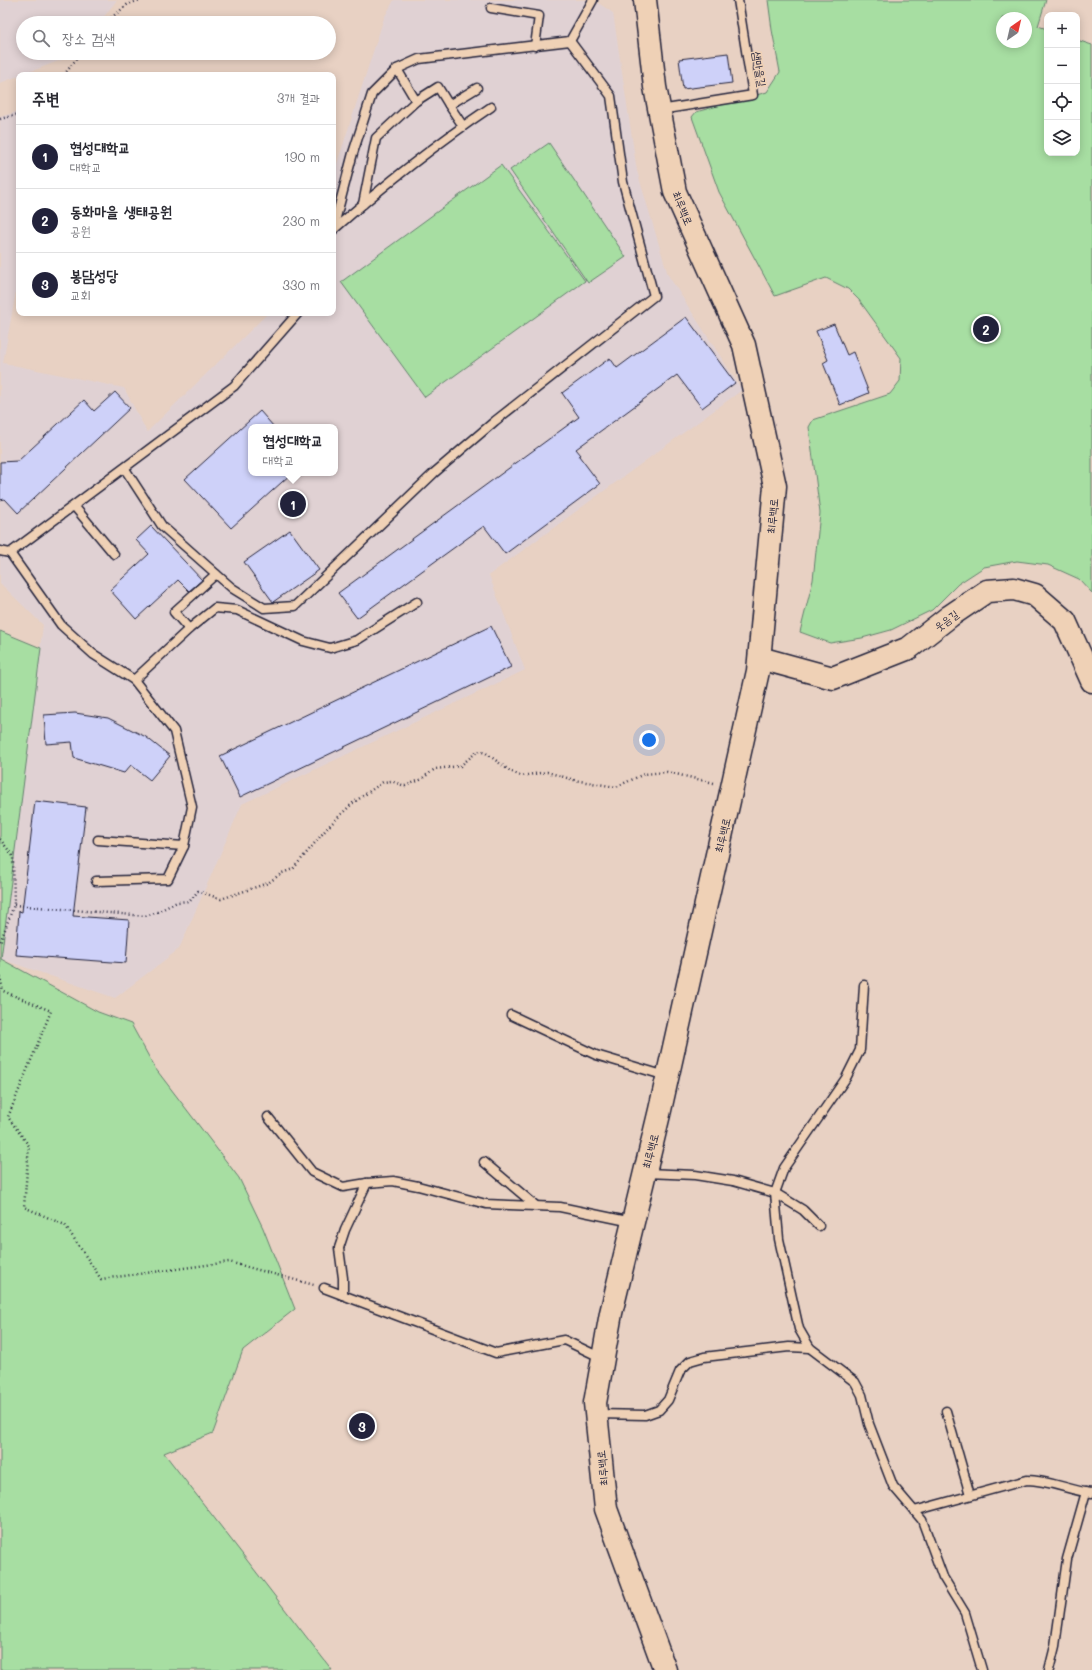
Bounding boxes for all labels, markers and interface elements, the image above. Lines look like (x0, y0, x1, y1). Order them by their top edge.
north arrow (996, 12, 1032, 48)
map controls (1044, 12, 1080, 156)
button: + (1044, 12, 1080, 48)
search box (16, 16, 336, 60)
icon: search (30, 27, 52, 49)
text: 장소 검색 (62, 28, 115, 48)
button: − (1044, 48, 1080, 84)
street label: 샘마을길 (750, 50, 770, 88)
button: locate (1044, 84, 1080, 120)
text: 주변 (32, 87, 59, 109)
text: 3개 결과 (277, 89, 320, 106)
button: layers (1044, 120, 1080, 156)
text: 협성대학교 (70, 137, 130, 157)
text: 1 (42, 148, 48, 165)
text: 190 m (284, 148, 320, 165)
text: 대학교 (70, 158, 101, 175)
street label: 최루백로 (669, 189, 697, 227)
text: 동화마을 생태공원 (70, 201, 172, 221)
text: 2 (41, 212, 49, 229)
text: 230 m (283, 212, 320, 229)
text: 공원 (70, 222, 91, 239)
text: 봉담성당 (70, 265, 118, 285)
text: 3 (41, 276, 49, 293)
text: 330 m (282, 276, 320, 293)
text: 교회 (70, 286, 91, 303)
pin: 2 (973, 314, 999, 344)
popup (248, 424, 338, 476)
text: 협성대학교 (263, 430, 323, 450)
text: 대학교 (263, 451, 294, 468)
pin: 1 (280, 489, 306, 519)
street label: 최루백로 (763, 498, 781, 534)
street label: 웃음길 (931, 606, 961, 634)
your location (639, 730, 659, 750)
street label: 최루백로 (711, 816, 733, 854)
street label: 최루백로 (638, 1132, 662, 1170)
pin: 3 (349, 1411, 375, 1441)
street label: 최루백로 (593, 1449, 611, 1486)

